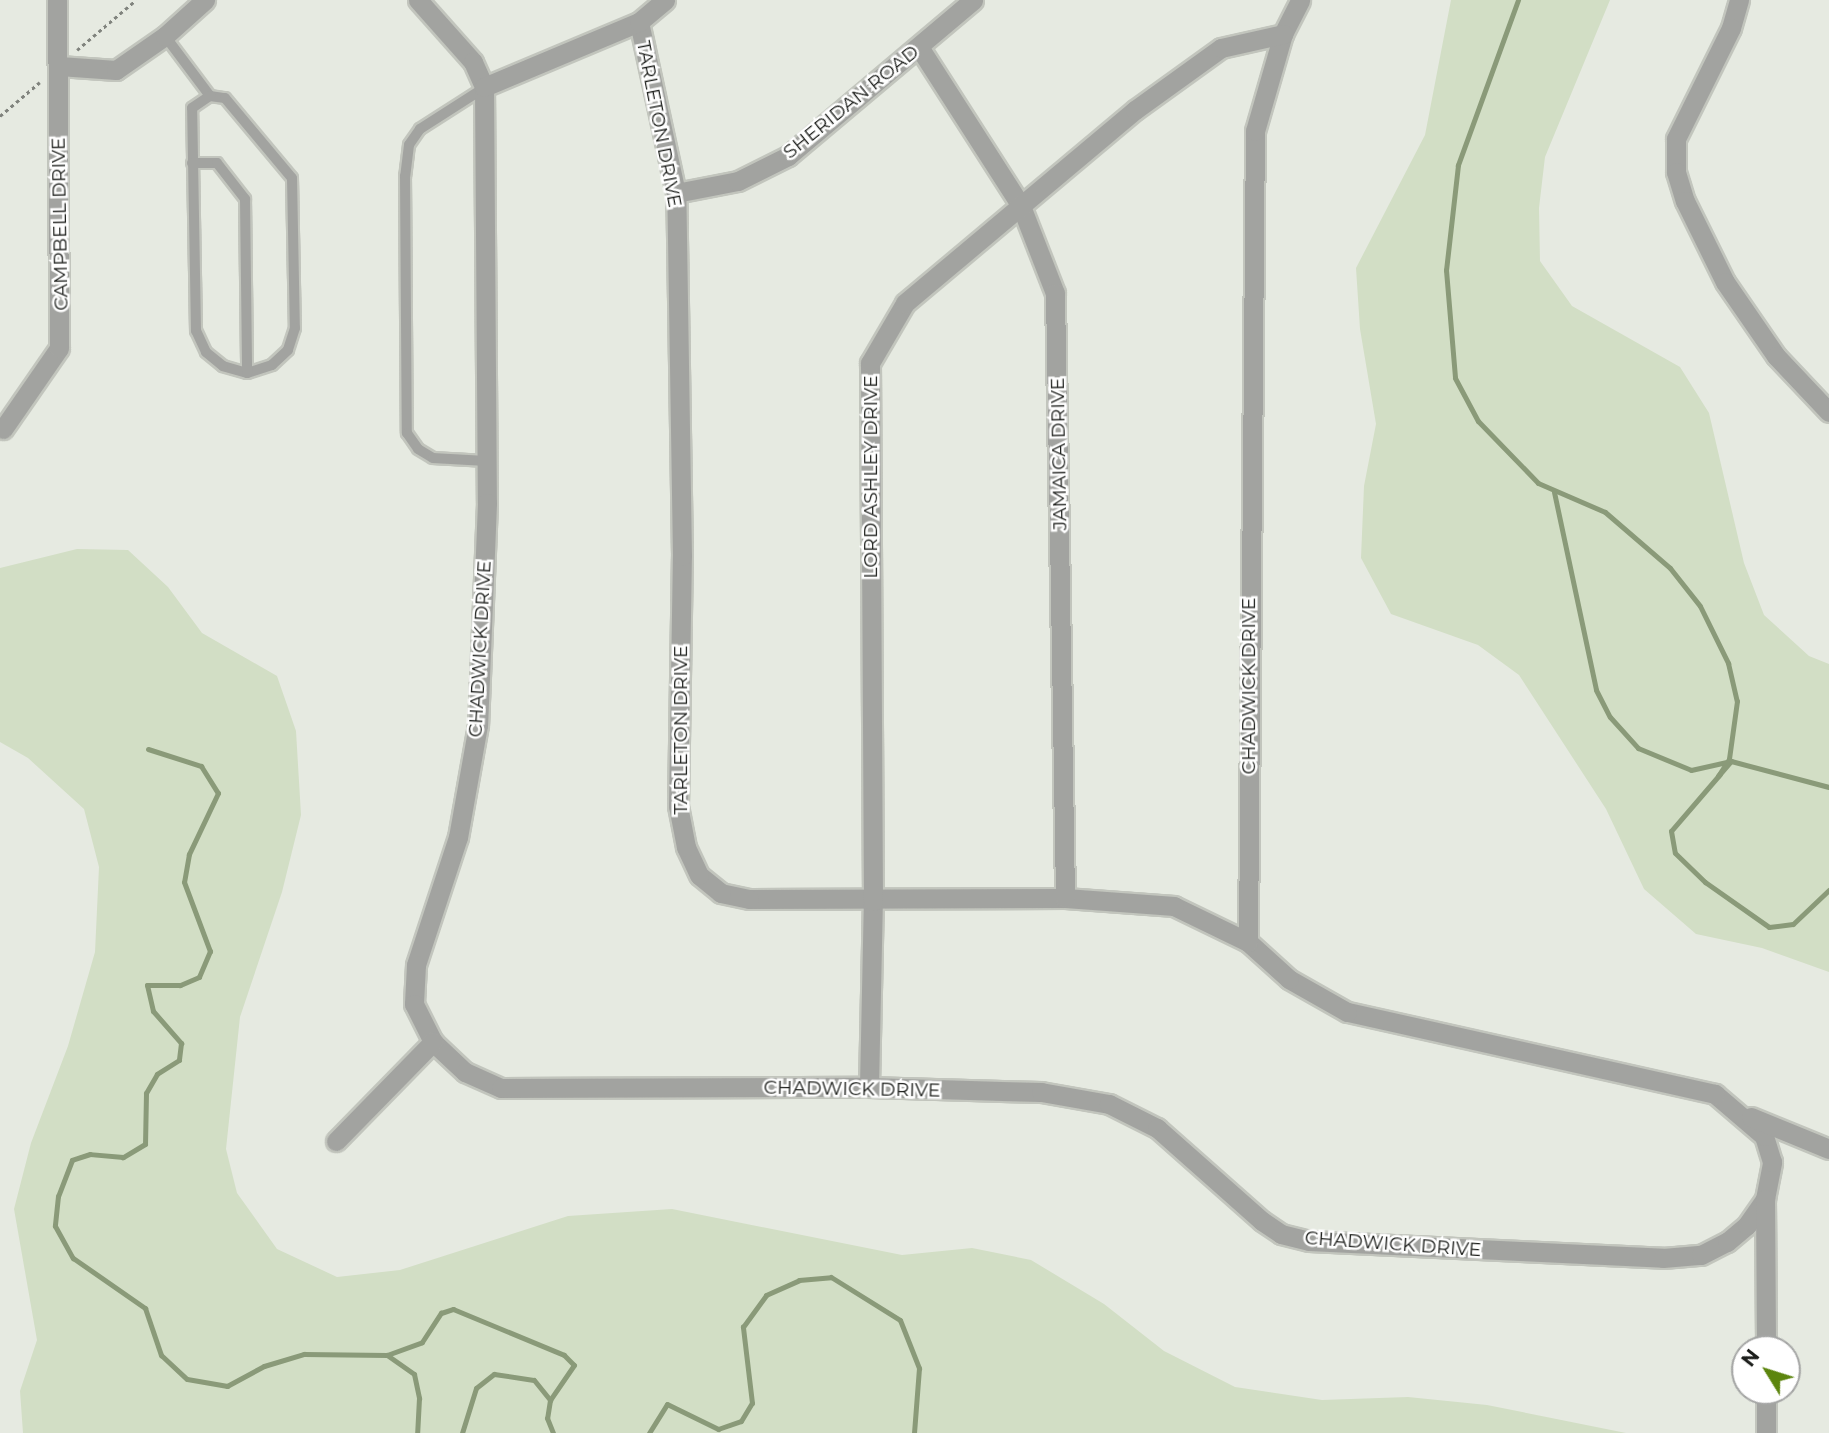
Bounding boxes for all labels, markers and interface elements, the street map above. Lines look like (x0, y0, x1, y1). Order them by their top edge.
street label: TARLETON DRIVE (632, 39, 686, 209)
street label: SHERIDAN ROAD (779, 40, 923, 164)
street label: CAMPBELL DRIVE (47, 137, 73, 311)
street label: LORD ASHLEY DRIVE (860, 375, 882, 579)
street label: JAMAICA DRIVE (1046, 377, 1072, 531)
street label: CHADWICK DRIVE (464, 560, 496, 738)
street label: CHADWICK DRIVE (1238, 598, 1260, 774)
street label: TARLETON DRIVE (670, 645, 692, 815)
street label: CHADWICK DRIVE (763, 1076, 941, 1102)
street label: CHADWICK DRIVE (1304, 1226, 1482, 1262)
north arrow (1731, 1335, 1801, 1405)
text: N (1737, 1345, 1764, 1371)

